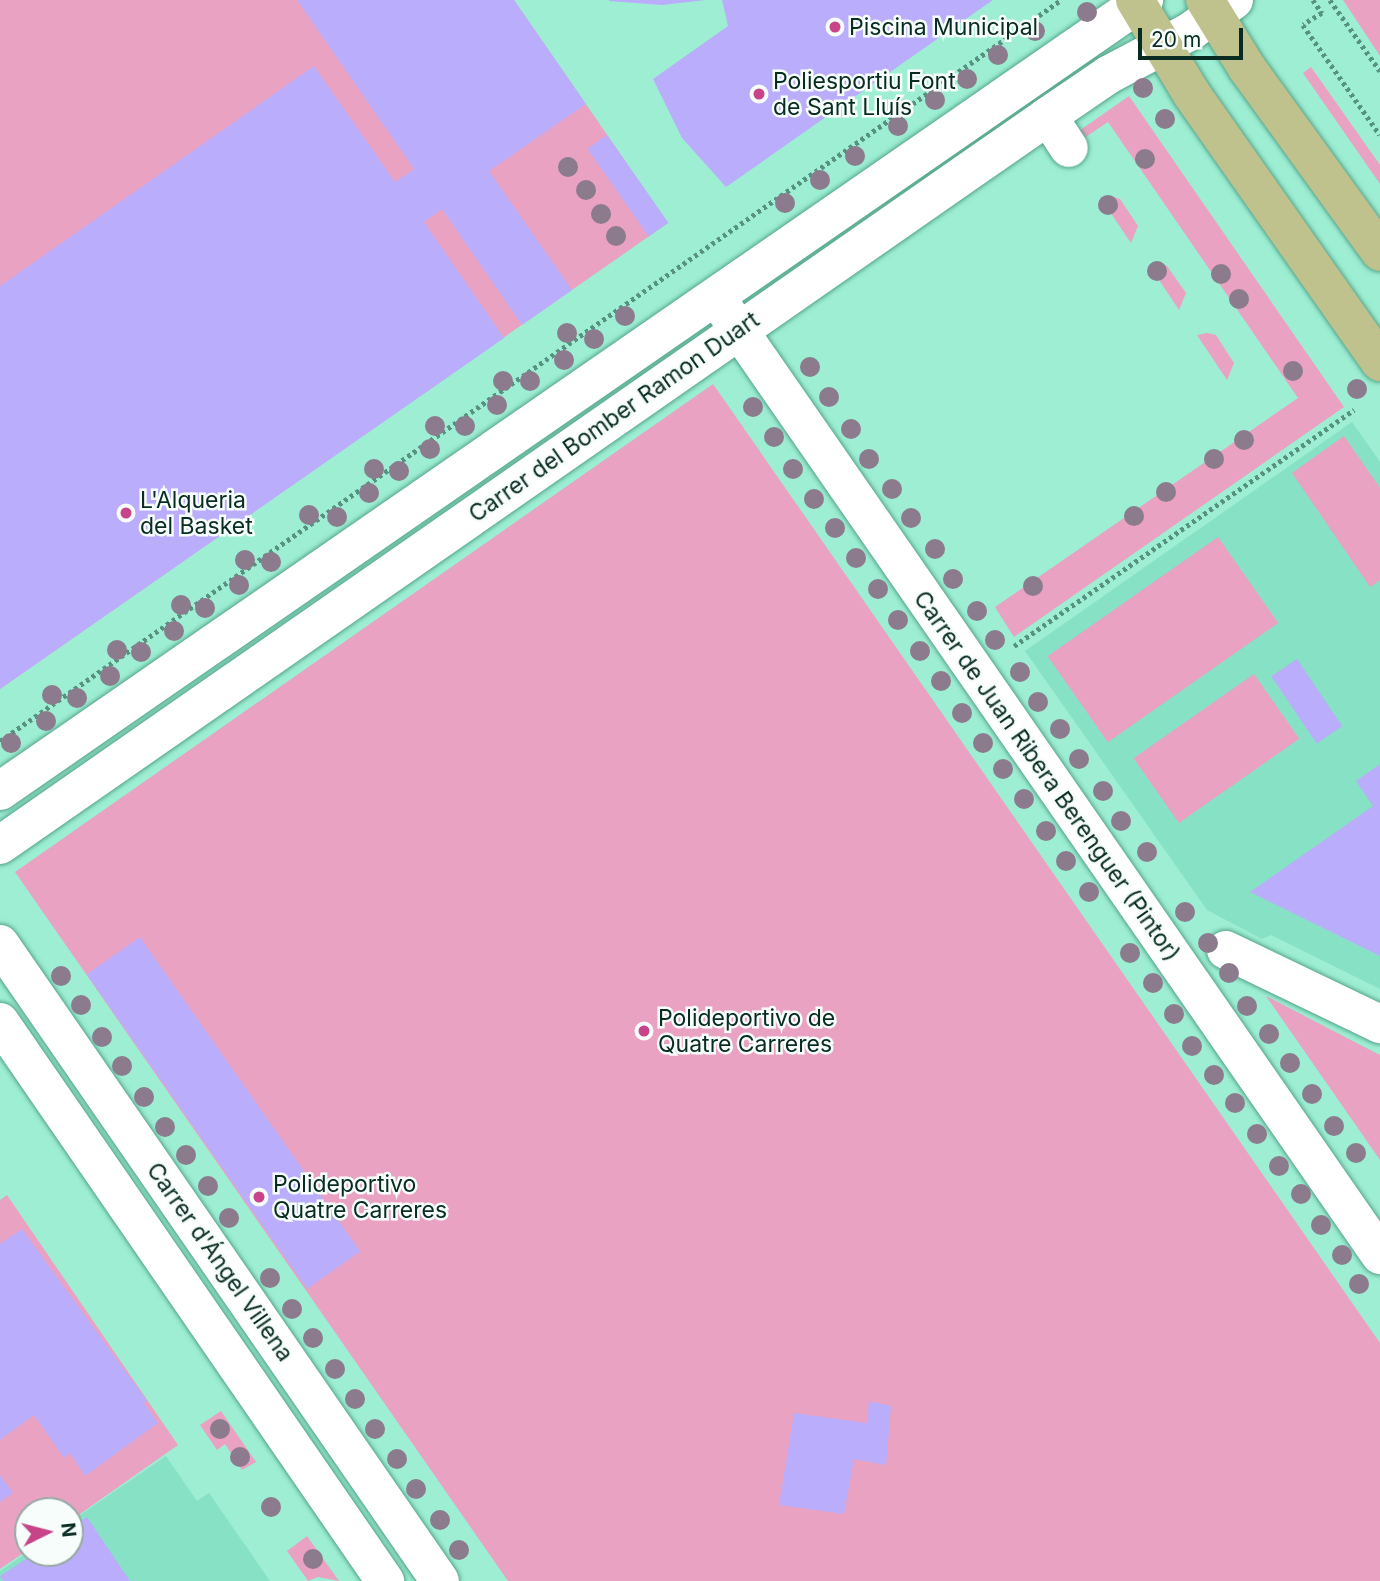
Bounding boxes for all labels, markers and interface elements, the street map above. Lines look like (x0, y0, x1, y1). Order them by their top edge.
place label: Piscina Municipal (849, 13, 1038, 41)
scale bar (1142, 14, 1247, 58)
marker: Piscina Municipal (827, 19, 843, 35)
text: 20 m (1151, 27, 1201, 52)
place label: Poliesportiu Font de Sant Lluís (773, 67, 956, 121)
marker: Poliesportiu Font de Sant Lluís (751, 86, 767, 102)
street label: Carrer del Bomber Ramon Duart (464, 306, 764, 528)
place label: L'Alqueria del Basket (140, 486, 253, 540)
marker: L'Alqueria del Basket (118, 505, 134, 521)
street label: Carrer de Juan Ribera Berenguer (Pintor) (908, 586, 1186, 966)
place label: Polideportivo de Quatre Carreres (658, 1004, 835, 1058)
marker: Polideportivo de Quatre Carreres (636, 1023, 652, 1039)
street label: Carrer d'Ángel Villena (141, 1157, 299, 1367)
place label: Polideportivo Quatre Carreres (273, 1170, 447, 1224)
marker: Polideportivo Quatre Carreres (251, 1189, 267, 1205)
north arrow (14, 1497, 84, 1567)
text: N (56, 1522, 81, 1538)

